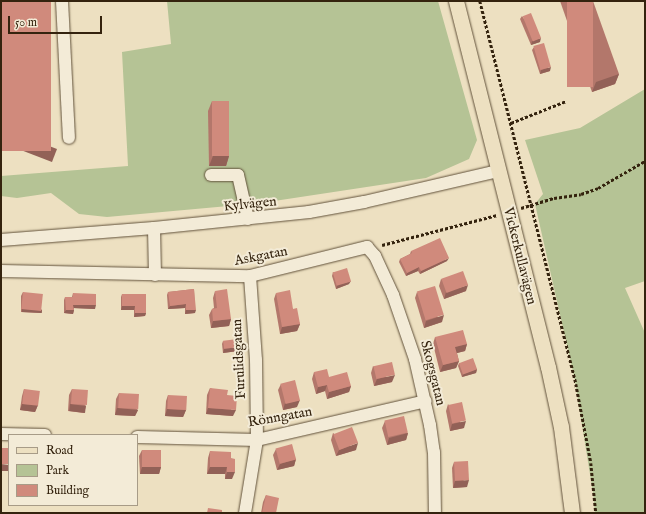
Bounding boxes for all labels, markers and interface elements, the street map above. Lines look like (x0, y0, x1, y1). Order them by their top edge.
scale bar (10, 8, 104, 34)
text: 50 m (15, 15, 37, 30)
street label: Kylvägen (223, 193, 277, 215)
street label: Vickerkullavägen (500, 206, 540, 306)
street label: Askgatan (233, 243, 289, 269)
street label: Furulidsgatan (229, 318, 249, 400)
street label: Skogsgatan (417, 339, 449, 407)
street label: Rönngatan (247, 403, 313, 431)
legend (8, 434, 138, 506)
text: Road (46, 443, 73, 458)
text: Park (46, 463, 69, 478)
text: Building (46, 483, 89, 498)

